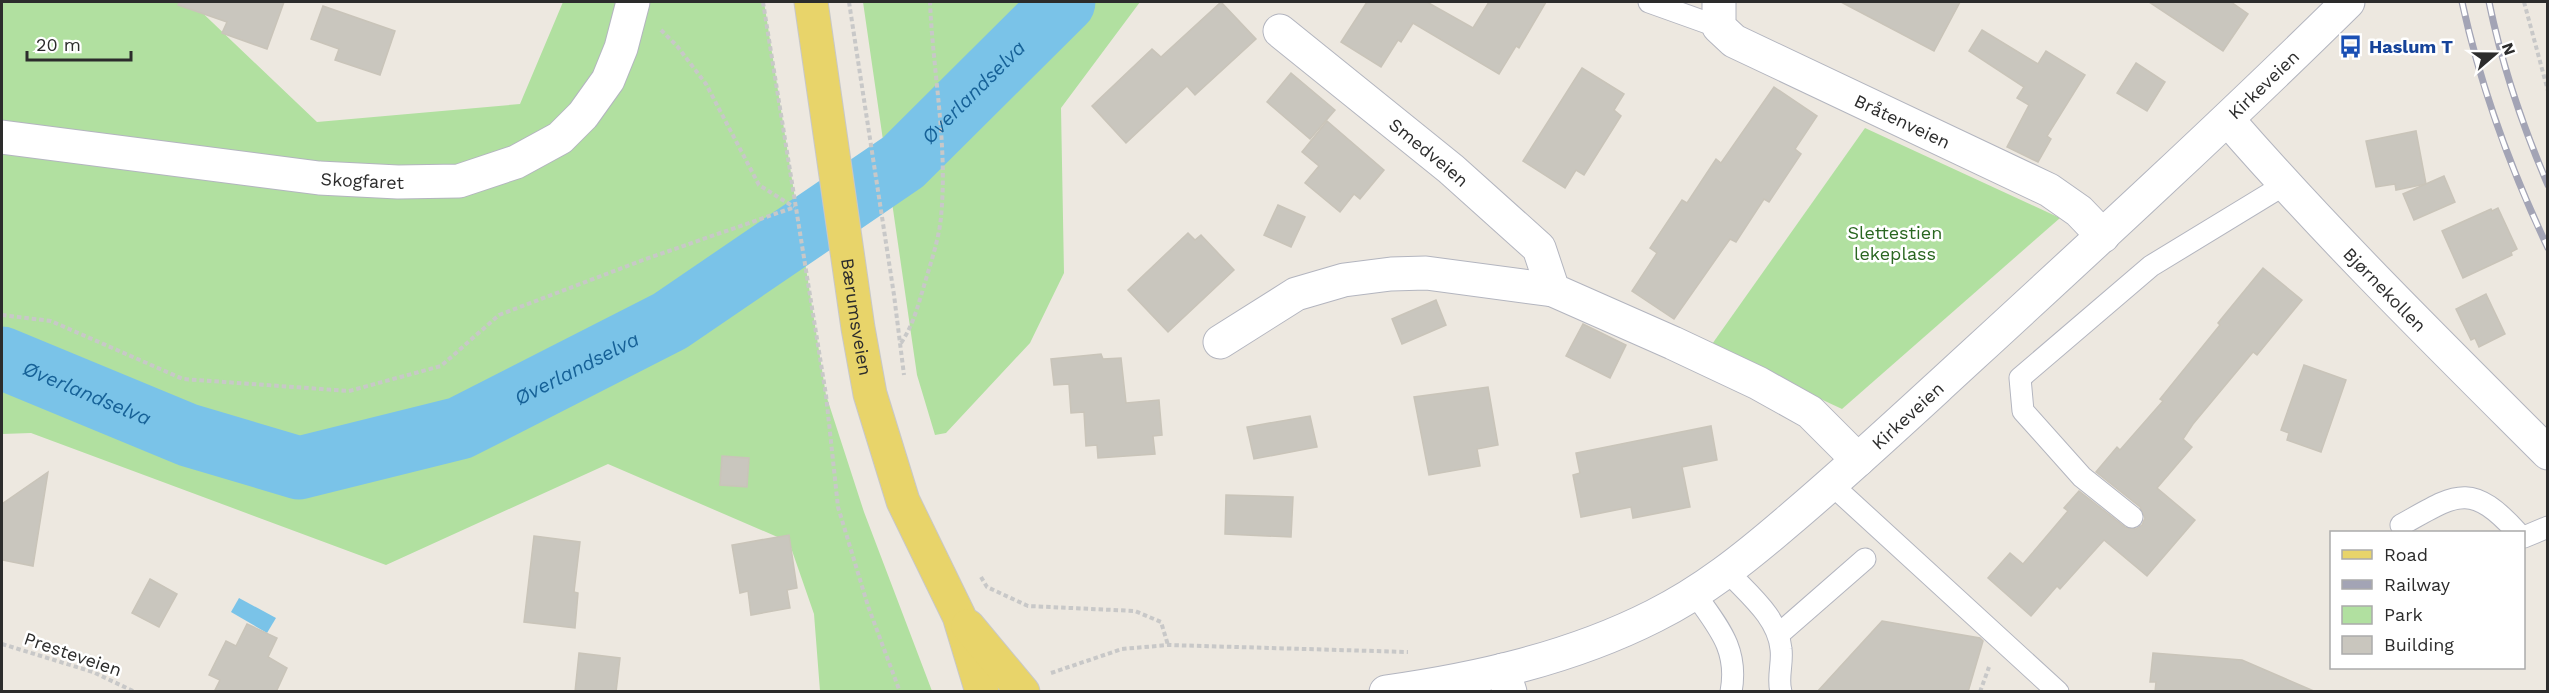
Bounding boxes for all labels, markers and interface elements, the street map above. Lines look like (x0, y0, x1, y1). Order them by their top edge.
scale bar (27, 24, 130, 62)
north arrow (2465, 24, 2525, 84)
bus stop icon: Haslum T (2338, 33, 2364, 59)
text: 20 m (36, 34, 81, 55)
water label: Øverlandselva (917, 35, 1030, 149)
place label: Haslum T (2369, 36, 2453, 57)
text: N (2498, 40, 2520, 58)
street label: Kirkeveien (2223, 45, 2303, 123)
street label: Bråtenveien (1851, 89, 1954, 152)
street label: Smedveien (1385, 113, 1473, 190)
street label: Skogfaret (320, 168, 405, 193)
park label: Slettestien lekeplass (1848, 222, 1942, 264)
street label: Bjørnekollen (2339, 243, 2431, 336)
street label: Bærumsveien (838, 256, 877, 377)
water label: Øverlandselva (510, 327, 643, 410)
water label: Øverlandselva (19, 356, 155, 430)
street label: Kirkeveien (1867, 377, 1948, 453)
legend (2330, 531, 2525, 669)
text: Road (2384, 544, 2428, 565)
text: Railway (2384, 574, 2451, 595)
text: Park (2384, 604, 2423, 625)
street label: Presteveien (22, 628, 124, 680)
text: Building (2384, 634, 2454, 655)

